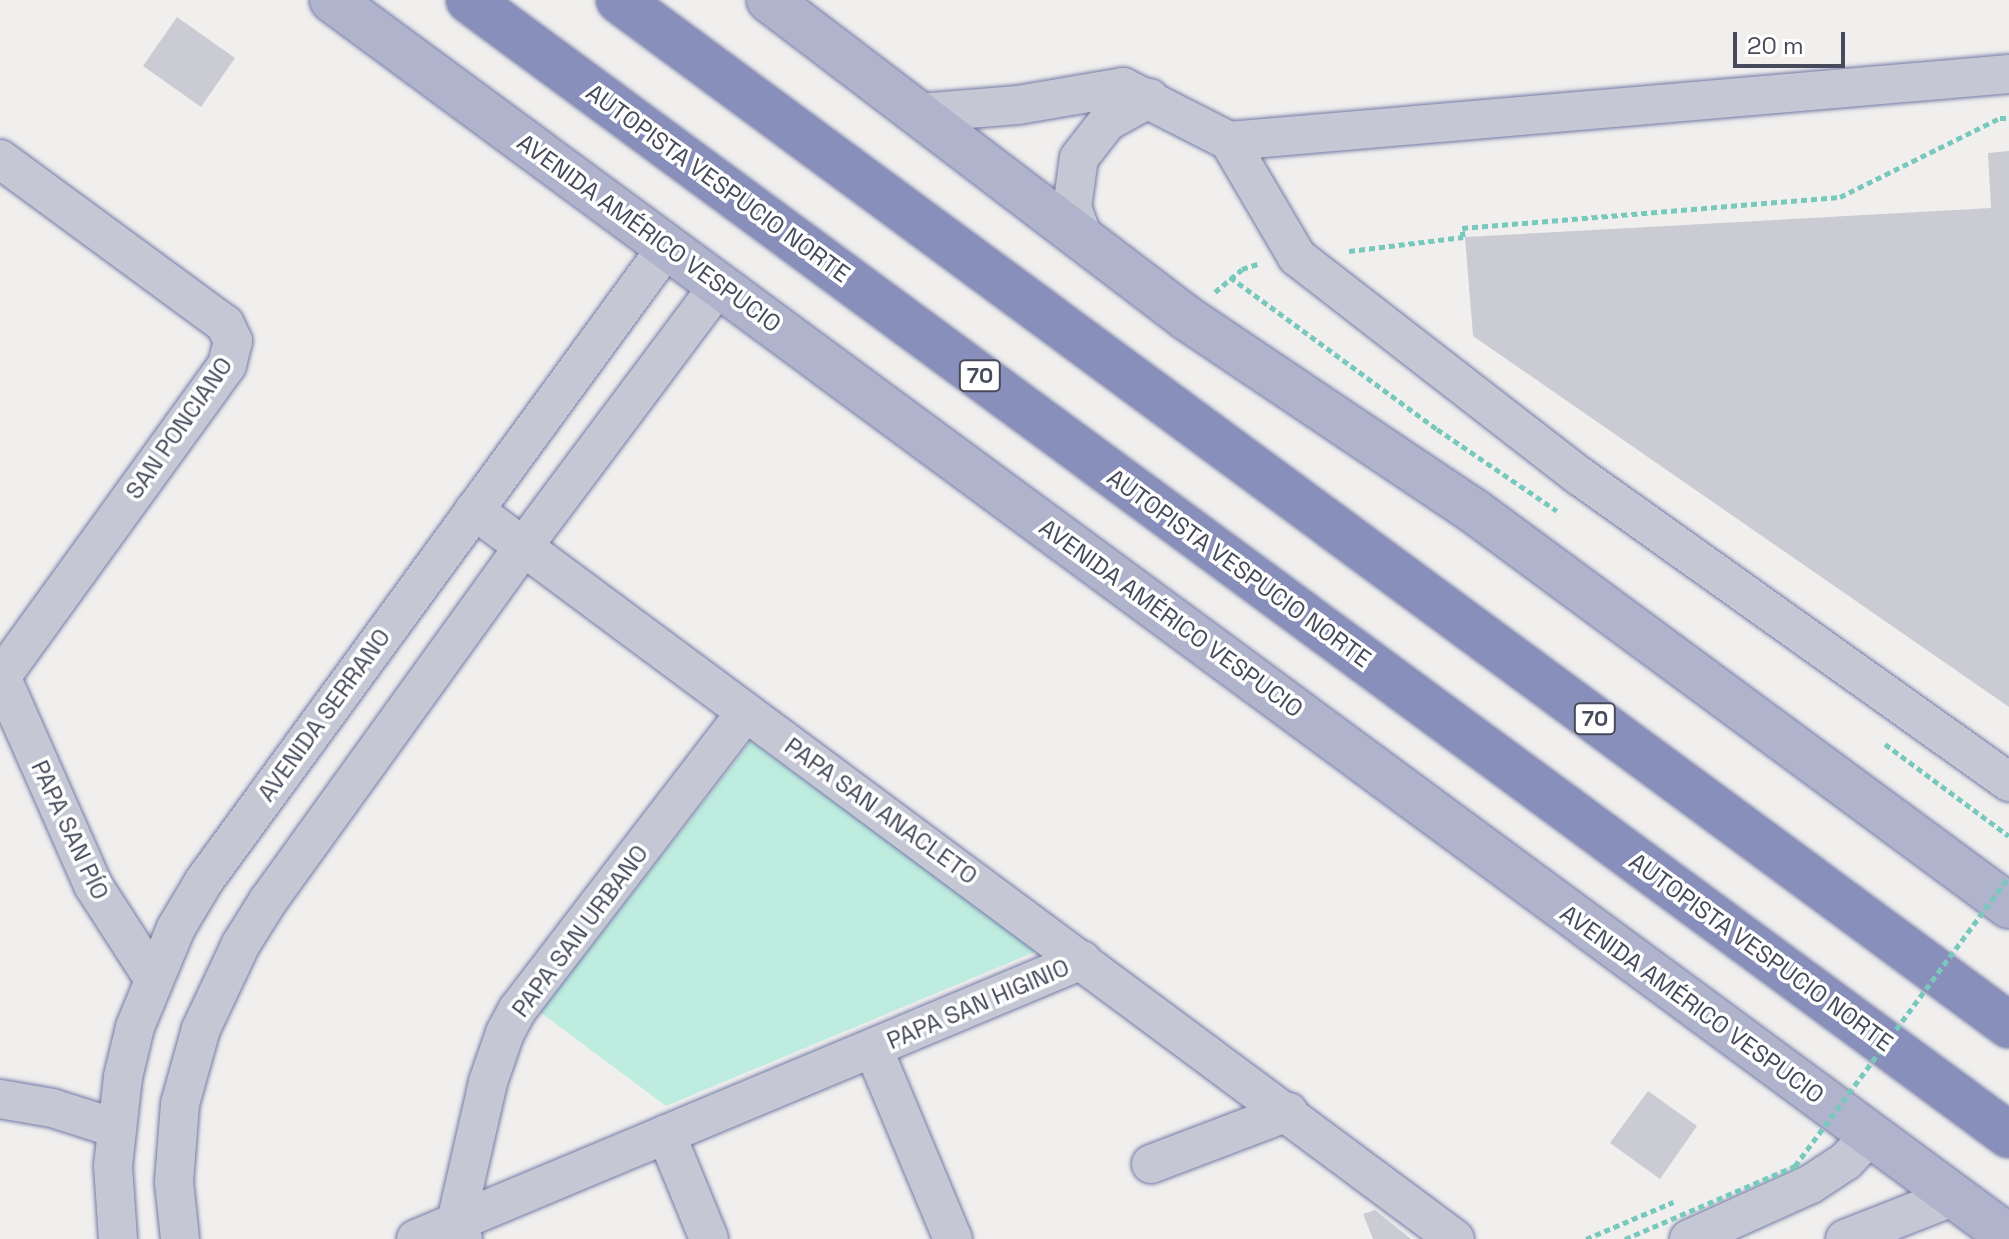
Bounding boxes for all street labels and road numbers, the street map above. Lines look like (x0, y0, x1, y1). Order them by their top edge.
street label: AUTOPISTA VESPUCIO NORTE (580, 77, 856, 289)
street label: AVENIDA AMÉRICO VESPUCIO (511, 127, 787, 339)
street label: SAN PONCIANO (119, 351, 239, 505)
road number: 70 (958, 358, 1002, 394)
street label: AUTOPISTA VESPUCIO NORTE (1101, 462, 1377, 674)
street label: AVENIDA AMÉRICO VESPUCIO (1033, 512, 1309, 724)
street label: AVENIDA SERRANO (252, 623, 396, 807)
road number: 70 (1573, 701, 1617, 737)
street label: PAPA SAN ANACLETO (779, 731, 983, 891)
street label: PAPA SAN PÍO (25, 756, 115, 904)
street label: PAPA SAN URBANO (506, 839, 654, 1023)
street label: AUTOPISTA VESPUCIO NORTE (1623, 846, 1899, 1058)
street label: AVENIDA AMÉRICO VESPUCIO (1554, 898, 1830, 1110)
street label: PAPA SAN HIGINIO (882, 953, 1074, 1055)

